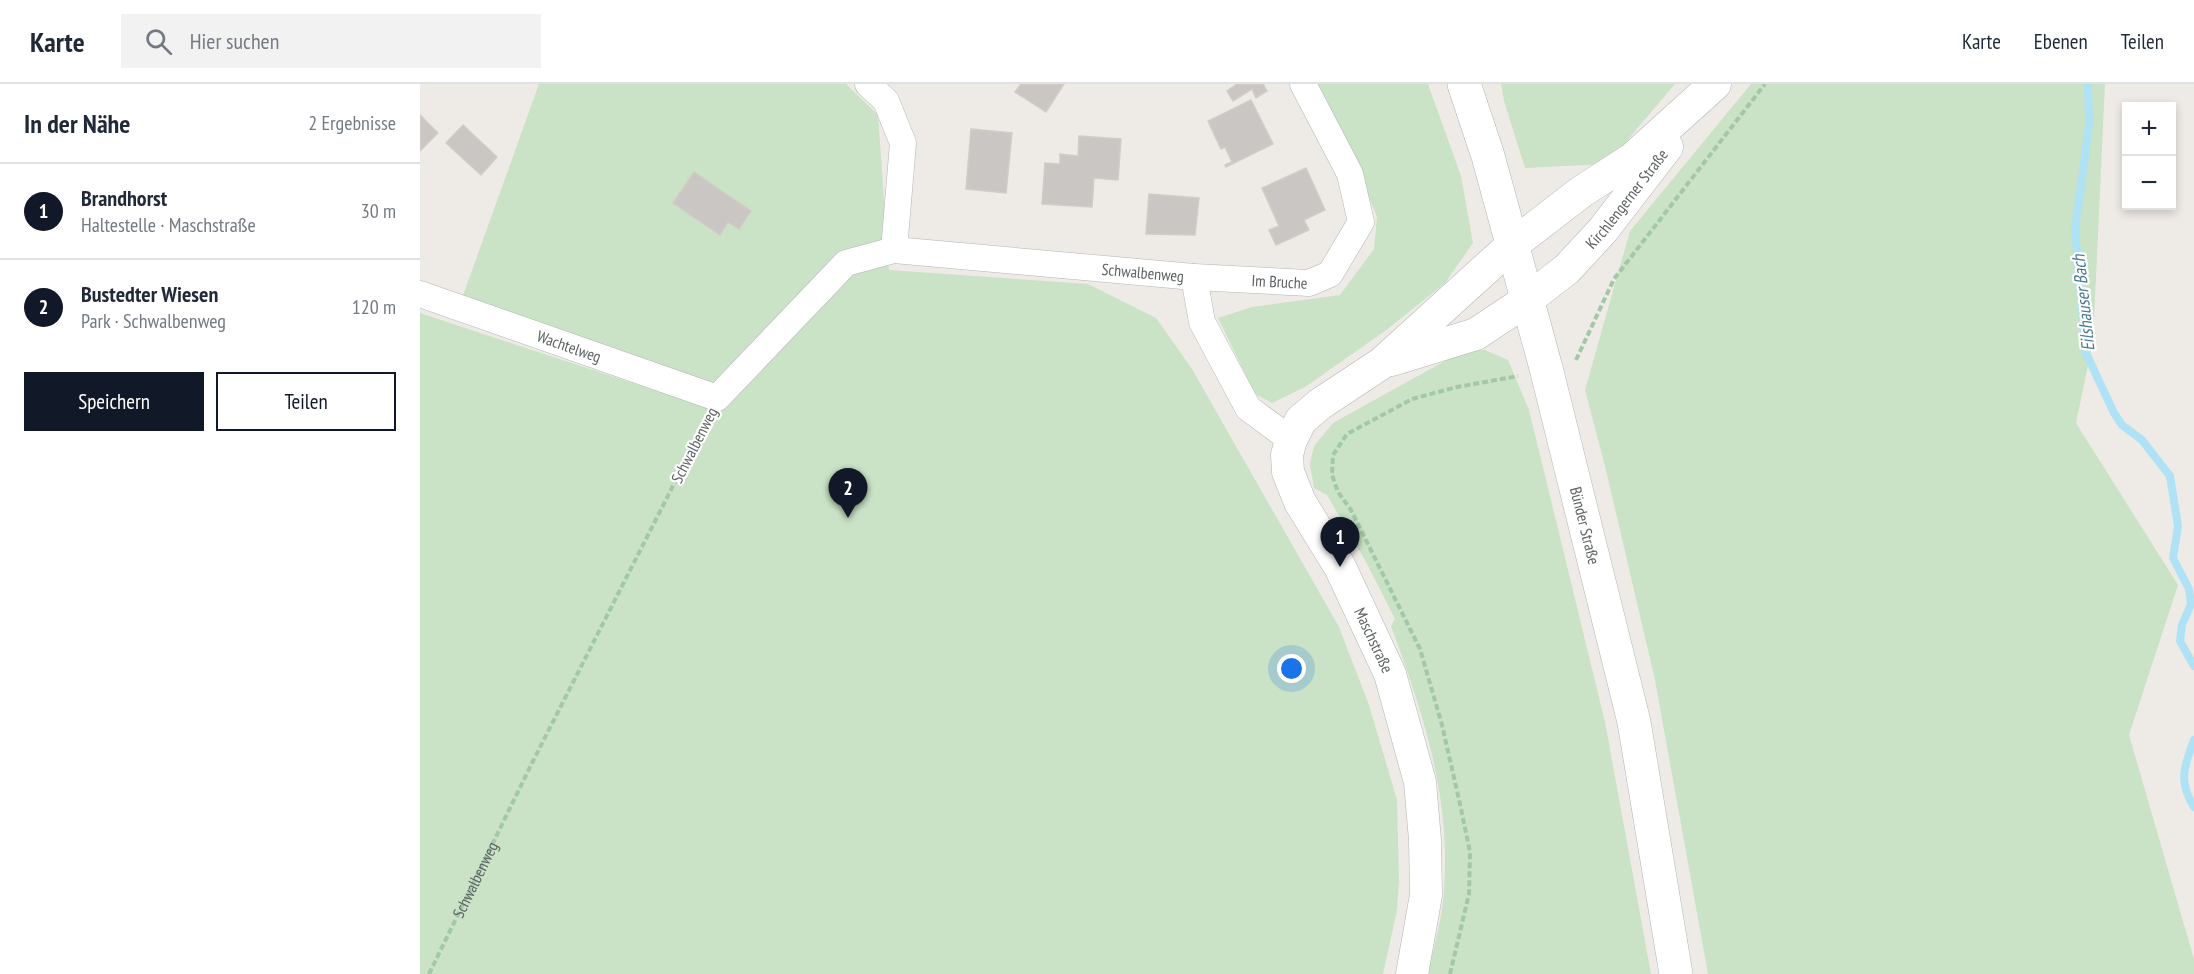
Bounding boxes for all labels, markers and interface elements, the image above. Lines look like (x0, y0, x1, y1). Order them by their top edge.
search box (121, 14, 541, 68)
text: Karte (30, 23, 85, 60)
icon: search (142, 25, 175, 58)
text: Hier suchen (190, 27, 279, 55)
text: Karte (1962, 28, 2001, 55)
text: Ebenen (2034, 28, 2088, 55)
text: Teilen (2121, 28, 2164, 55)
map controls (2122, 102, 2176, 210)
button: + (2122, 102, 2176, 156)
text: In der Nähe (24, 107, 130, 140)
text: 2 Ergebnisse (308, 110, 396, 136)
street label: Kirchlengerner Straße (1581, 145, 1672, 253)
button: − (2122, 156, 2176, 210)
text: Brandhorst (81, 184, 167, 212)
text: 1 (39, 198, 48, 224)
text: 30 m (361, 198, 396, 224)
text: Haltestelle · Maschstraße (81, 212, 256, 238)
water label: Eilshauser Bach (2066, 252, 2100, 352)
street label: Schwalbenweg (1101, 259, 1185, 286)
street label: Im Bruche (1251, 270, 1308, 293)
text: Bustedter Wiesen (81, 280, 218, 308)
text: 2 (39, 294, 48, 320)
text: 120 m (352, 294, 396, 320)
text: Park · Schwalbenweg (81, 308, 226, 334)
street label: Wachtelweg (534, 326, 604, 367)
button: Speichern (24, 372, 204, 431)
button: Teilen (216, 372, 396, 431)
street label: Schwalbenweg (666, 404, 722, 486)
pin: 2 (828, 468, 868, 518)
street label: Bünder Straße (1566, 485, 1604, 566)
pin: 1 (1320, 518, 1360, 567)
street label: Maschstraße (1350, 604, 1398, 676)
your location (1277, 654, 1306, 683)
street label: Schwalbenweg (448, 838, 502, 921)

